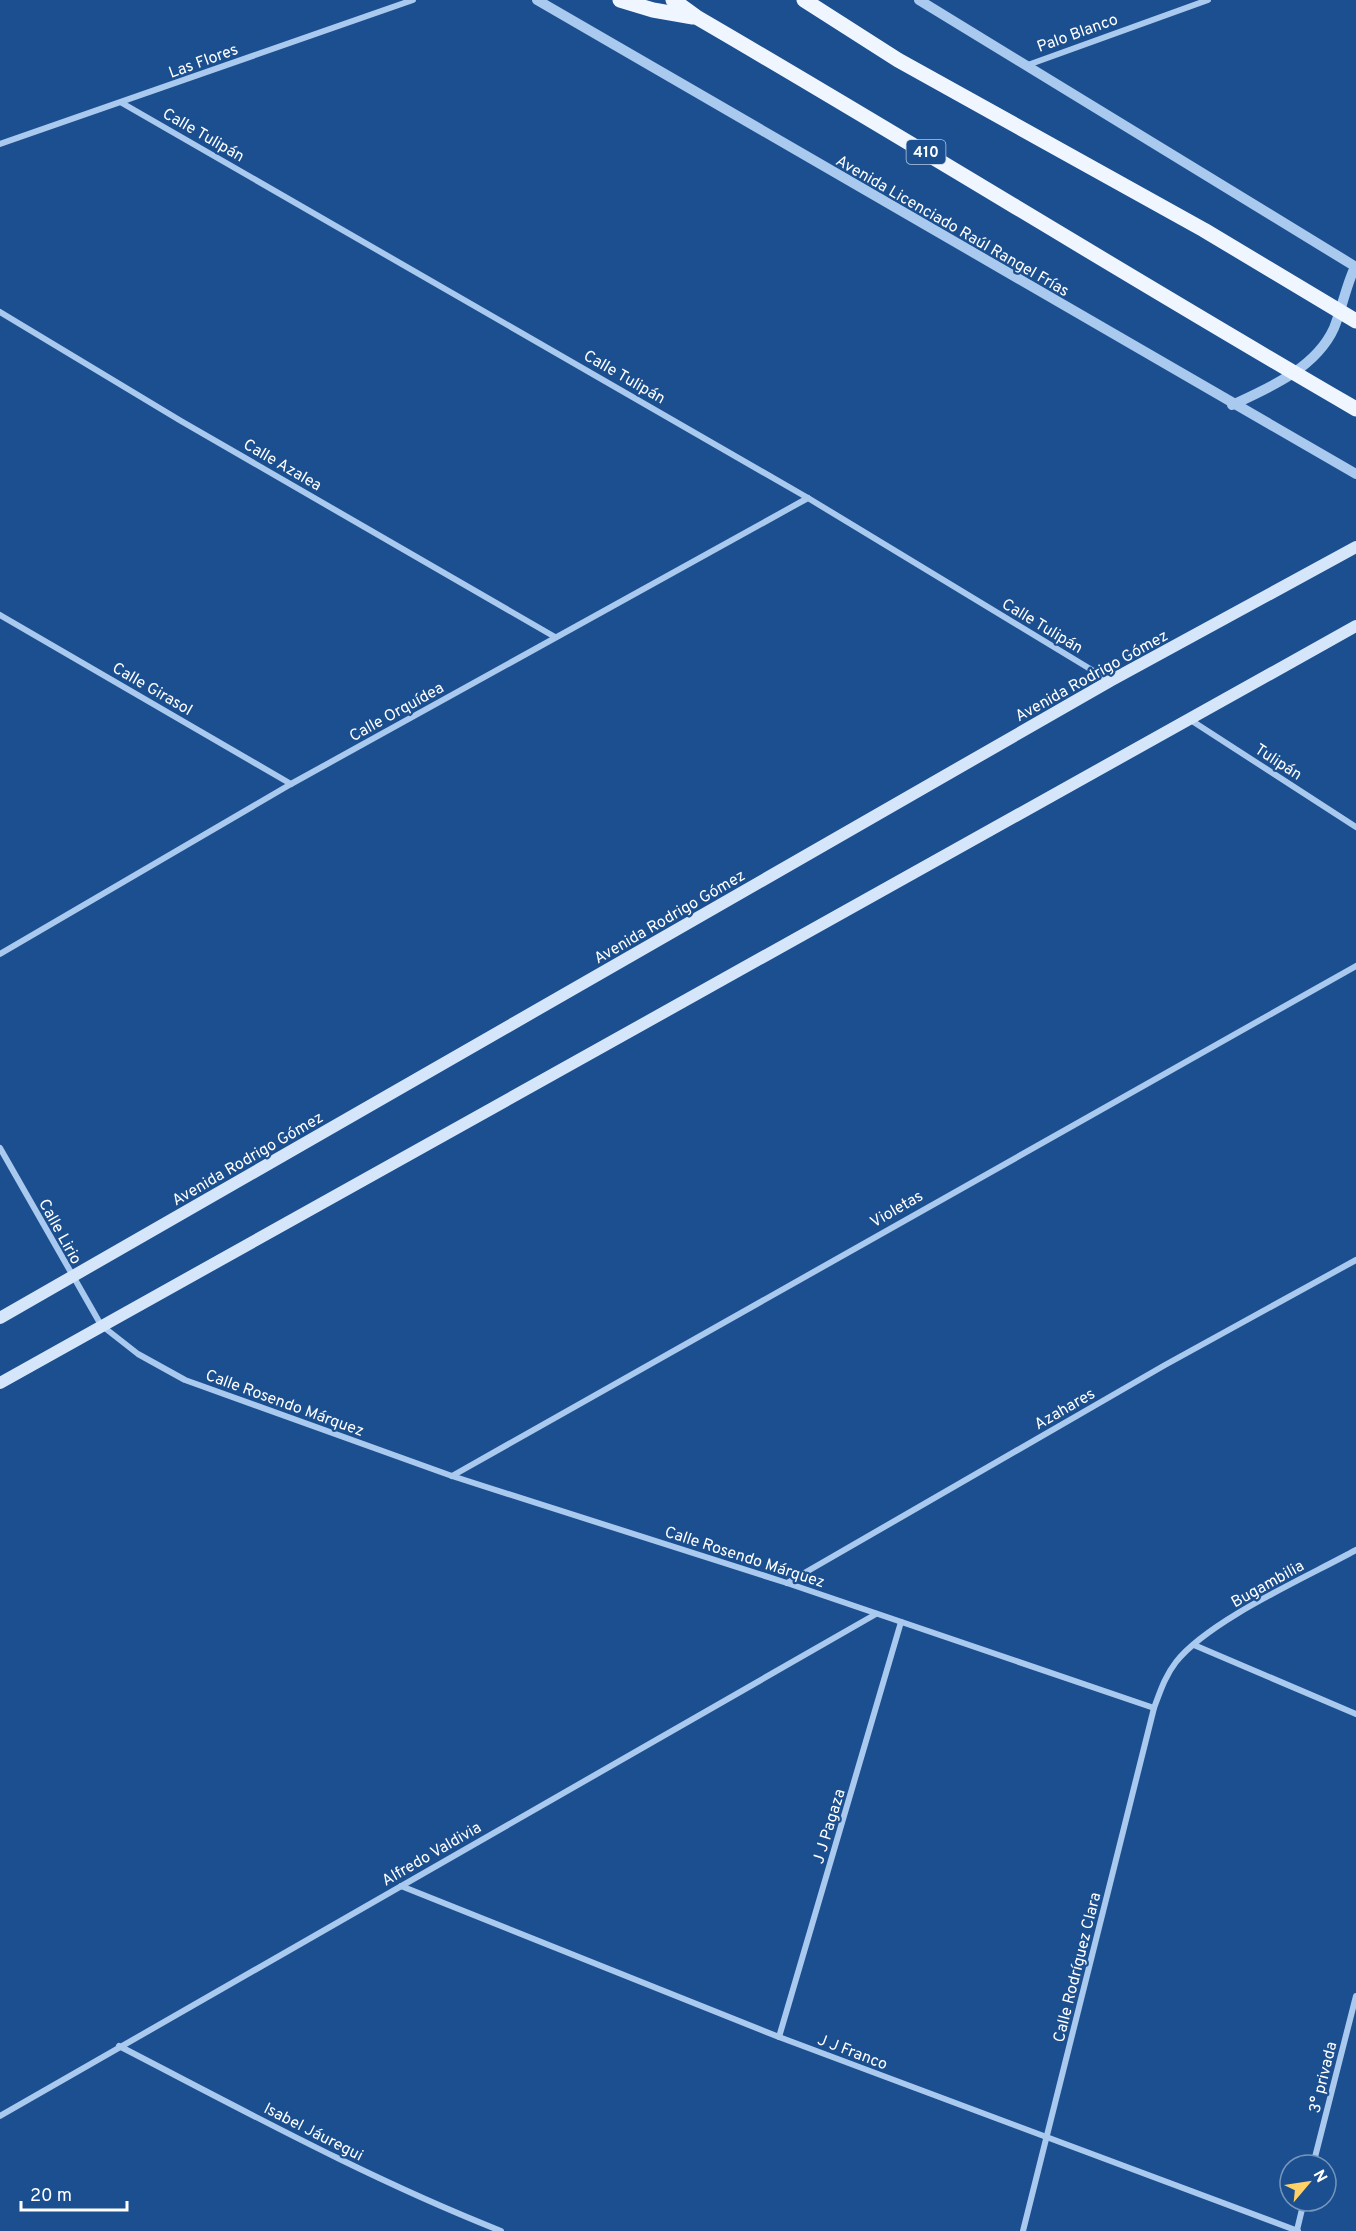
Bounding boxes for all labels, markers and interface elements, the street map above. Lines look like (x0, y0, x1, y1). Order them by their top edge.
street label: Palo Blanco (1034, 10, 1121, 58)
street label: Las Flores (166, 40, 241, 84)
street label: Calle Tulipán (158, 104, 248, 167)
road number: 410 (906, 140, 946, 164)
street label: Avenida Licenciado Raúl Rangel Frías (832, 151, 1072, 302)
street label: Calle Tulipán (579, 346, 669, 409)
street label: Calle Azalea (239, 435, 325, 496)
street label: Calle Tulipán (998, 595, 1086, 659)
street label: Avenida Rodrigo Gómez (1012, 626, 1172, 727)
street label: Calle Girasol (108, 659, 196, 721)
street label: Calle Orquídea (346, 679, 448, 747)
street label: Tulipán (1250, 740, 1305, 785)
street label: Avenida Rodrigo Gómez (591, 866, 749, 969)
street label: Avenida Rodrigo Gómez (169, 1108, 327, 1211)
street label: Violetas (867, 1187, 927, 1233)
street label: Calle Lirio (33, 1196, 85, 1268)
street label: Calle Rosendo Márquez (202, 1366, 366, 1442)
street label: Azahares (1031, 1384, 1099, 1435)
street label: Calle Rosendo Márquez (662, 1523, 827, 1593)
street label: Bugambilia (1228, 1557, 1308, 1613)
street label: J J Pagaza (809, 1787, 851, 1867)
street label: Alfredo Valdivia (379, 1818, 485, 1891)
street label: Calle Rodríguez Clara (1050, 1890, 1106, 2045)
street label: J J Franco (814, 2030, 890, 2075)
street label: 3° privada (1305, 2040, 1342, 2115)
street label: Isabel Jáuregui (260, 2099, 366, 2166)
north arrow (1278, 2153, 1338, 2213)
text: N (1308, 2167, 1331, 2187)
scale bar (21, 2174, 128, 2212)
text: 20 m (30, 2185, 72, 2208)

